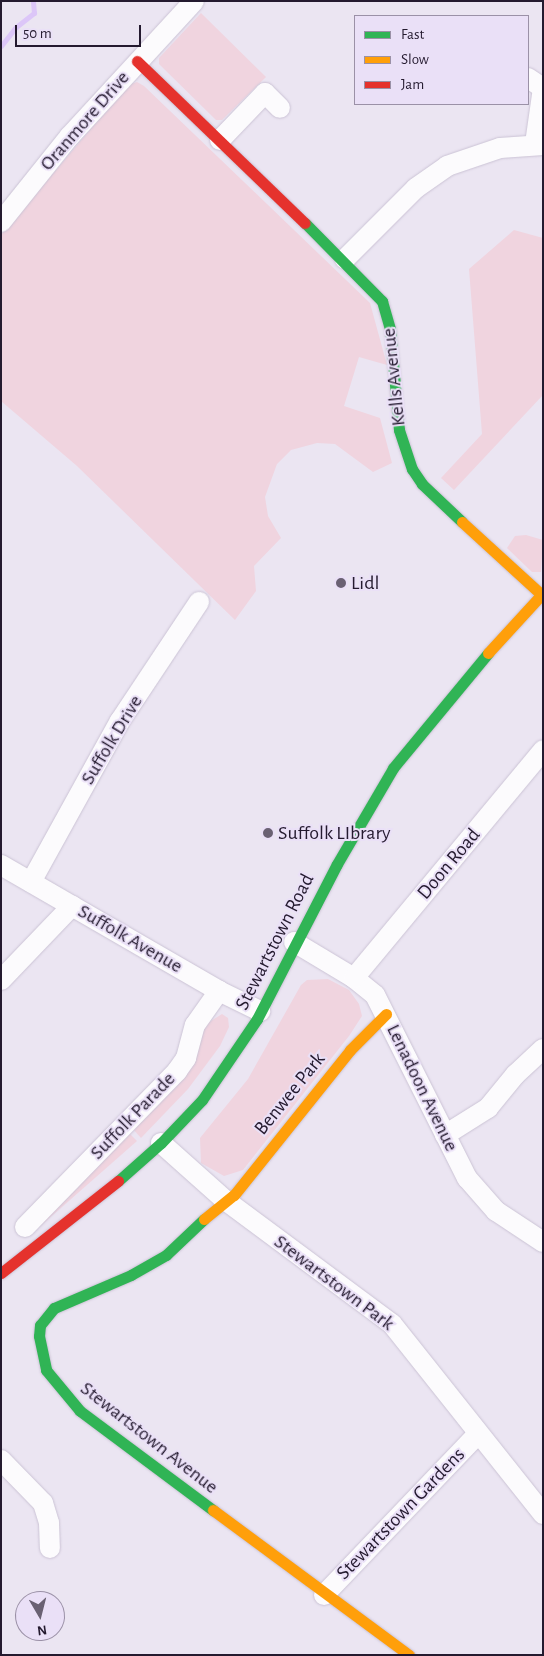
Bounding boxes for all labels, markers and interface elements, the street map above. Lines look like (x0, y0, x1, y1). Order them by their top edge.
scale bar (18, 15, 144, 47)
legend (354, 15, 529, 105)
text: 50 m (23, 26, 52, 41)
text: Fast (401, 27, 424, 42)
text: Slow (401, 52, 429, 67)
street label: Oranmore Drive (35, 66, 135, 176)
text: Jam (401, 77, 424, 92)
street label: Kells Avenue (377, 327, 411, 427)
place label: Lidl (351, 571, 379, 595)
marker: Lidl (335, 577, 347, 589)
street label: Suffolk Drive (76, 691, 148, 789)
place label: Suffolk LIbrary (278, 821, 391, 845)
street label: Doon Road (412, 823, 486, 905)
marker: Suffolk LIbrary (262, 827, 274, 839)
street label: Stewartstown Road (230, 870, 320, 1014)
street label: Suffolk Avenue (73, 899, 187, 979)
street label: Lenadoon Avenue (381, 1020, 463, 1156)
street label: Benwee Park (249, 1048, 331, 1140)
street label: Suffolk Parade (85, 1067, 181, 1165)
street label: Stewartstown Park (269, 1230, 399, 1336)
street label: Stewartstown Avenue (75, 1377, 223, 1499)
street label: Stewartstown Gardens (332, 1443, 470, 1585)
north arrow (15, 1591, 65, 1641)
text: N (36, 1622, 48, 1637)

